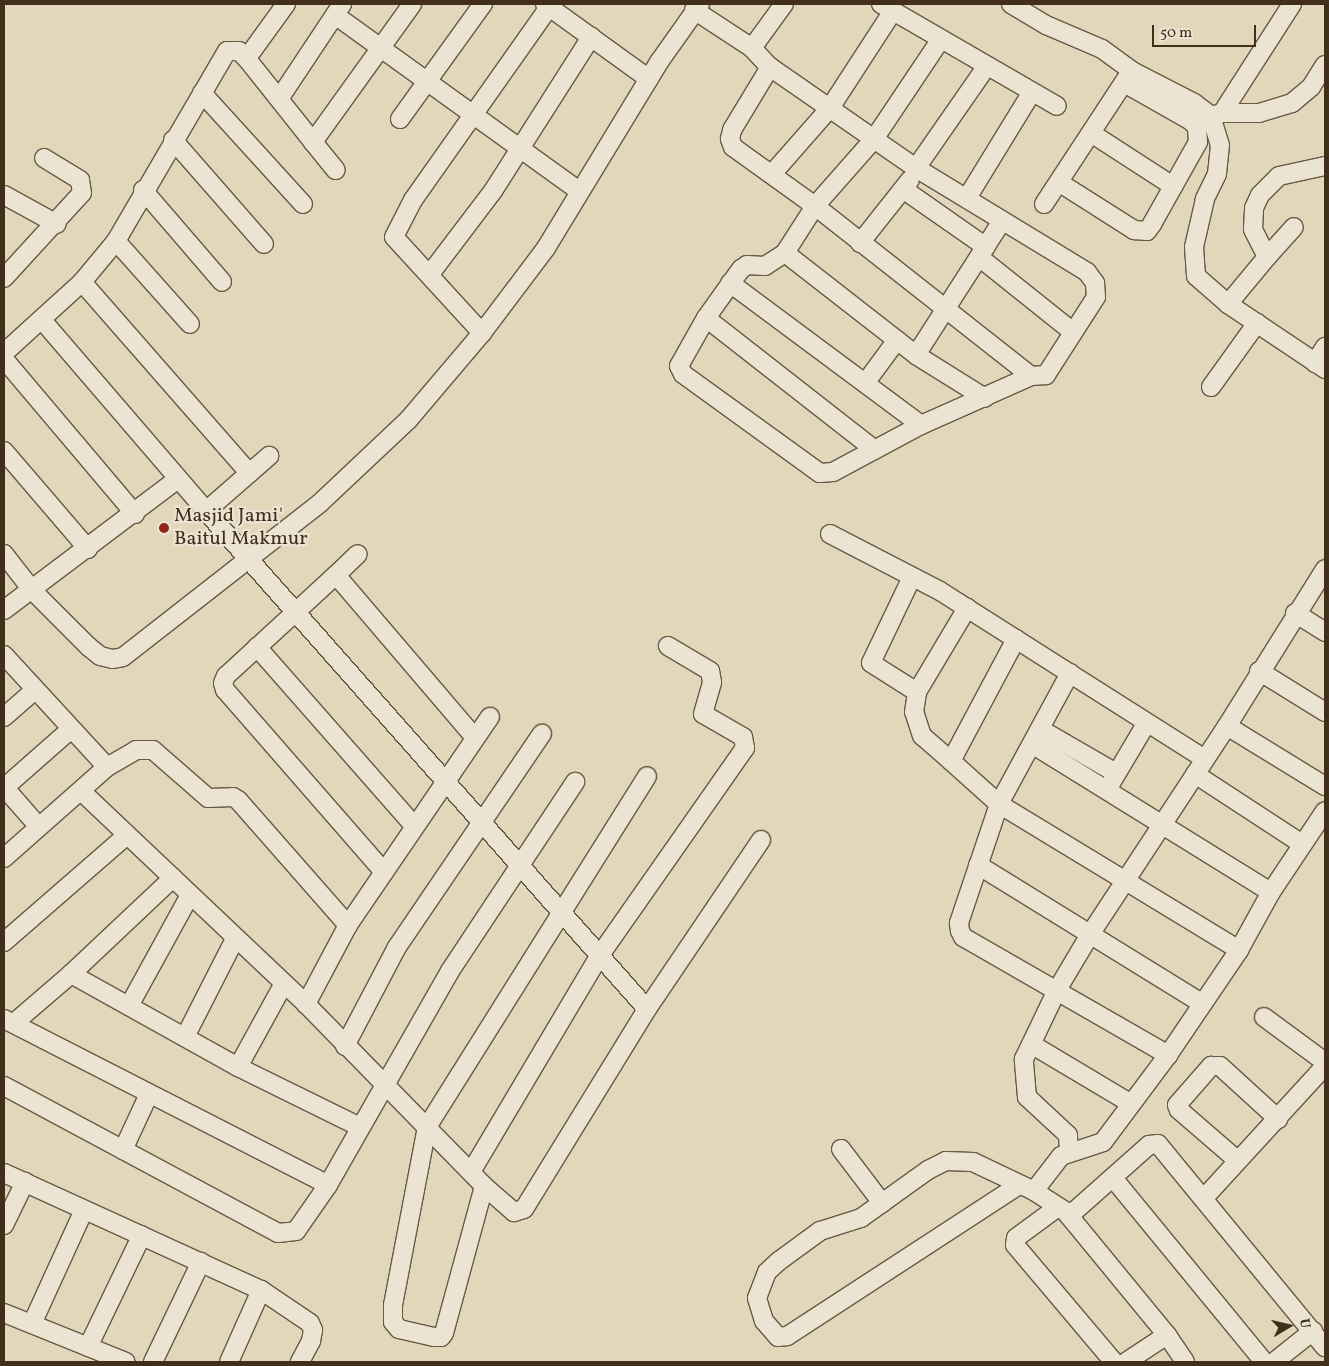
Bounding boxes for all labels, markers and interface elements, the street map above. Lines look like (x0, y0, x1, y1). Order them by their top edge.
scale bar (1154, 15, 1258, 47)
text: 50 m (1160, 23, 1192, 44)
place label: Masjid Jami' Baitul Makmur (174, 504, 308, 551)
marker: Masjid Jami' Baitul Makmur (158, 522, 170, 534)
north arrow (1264, 1301, 1314, 1351)
text: U (1294, 1317, 1314, 1330)

